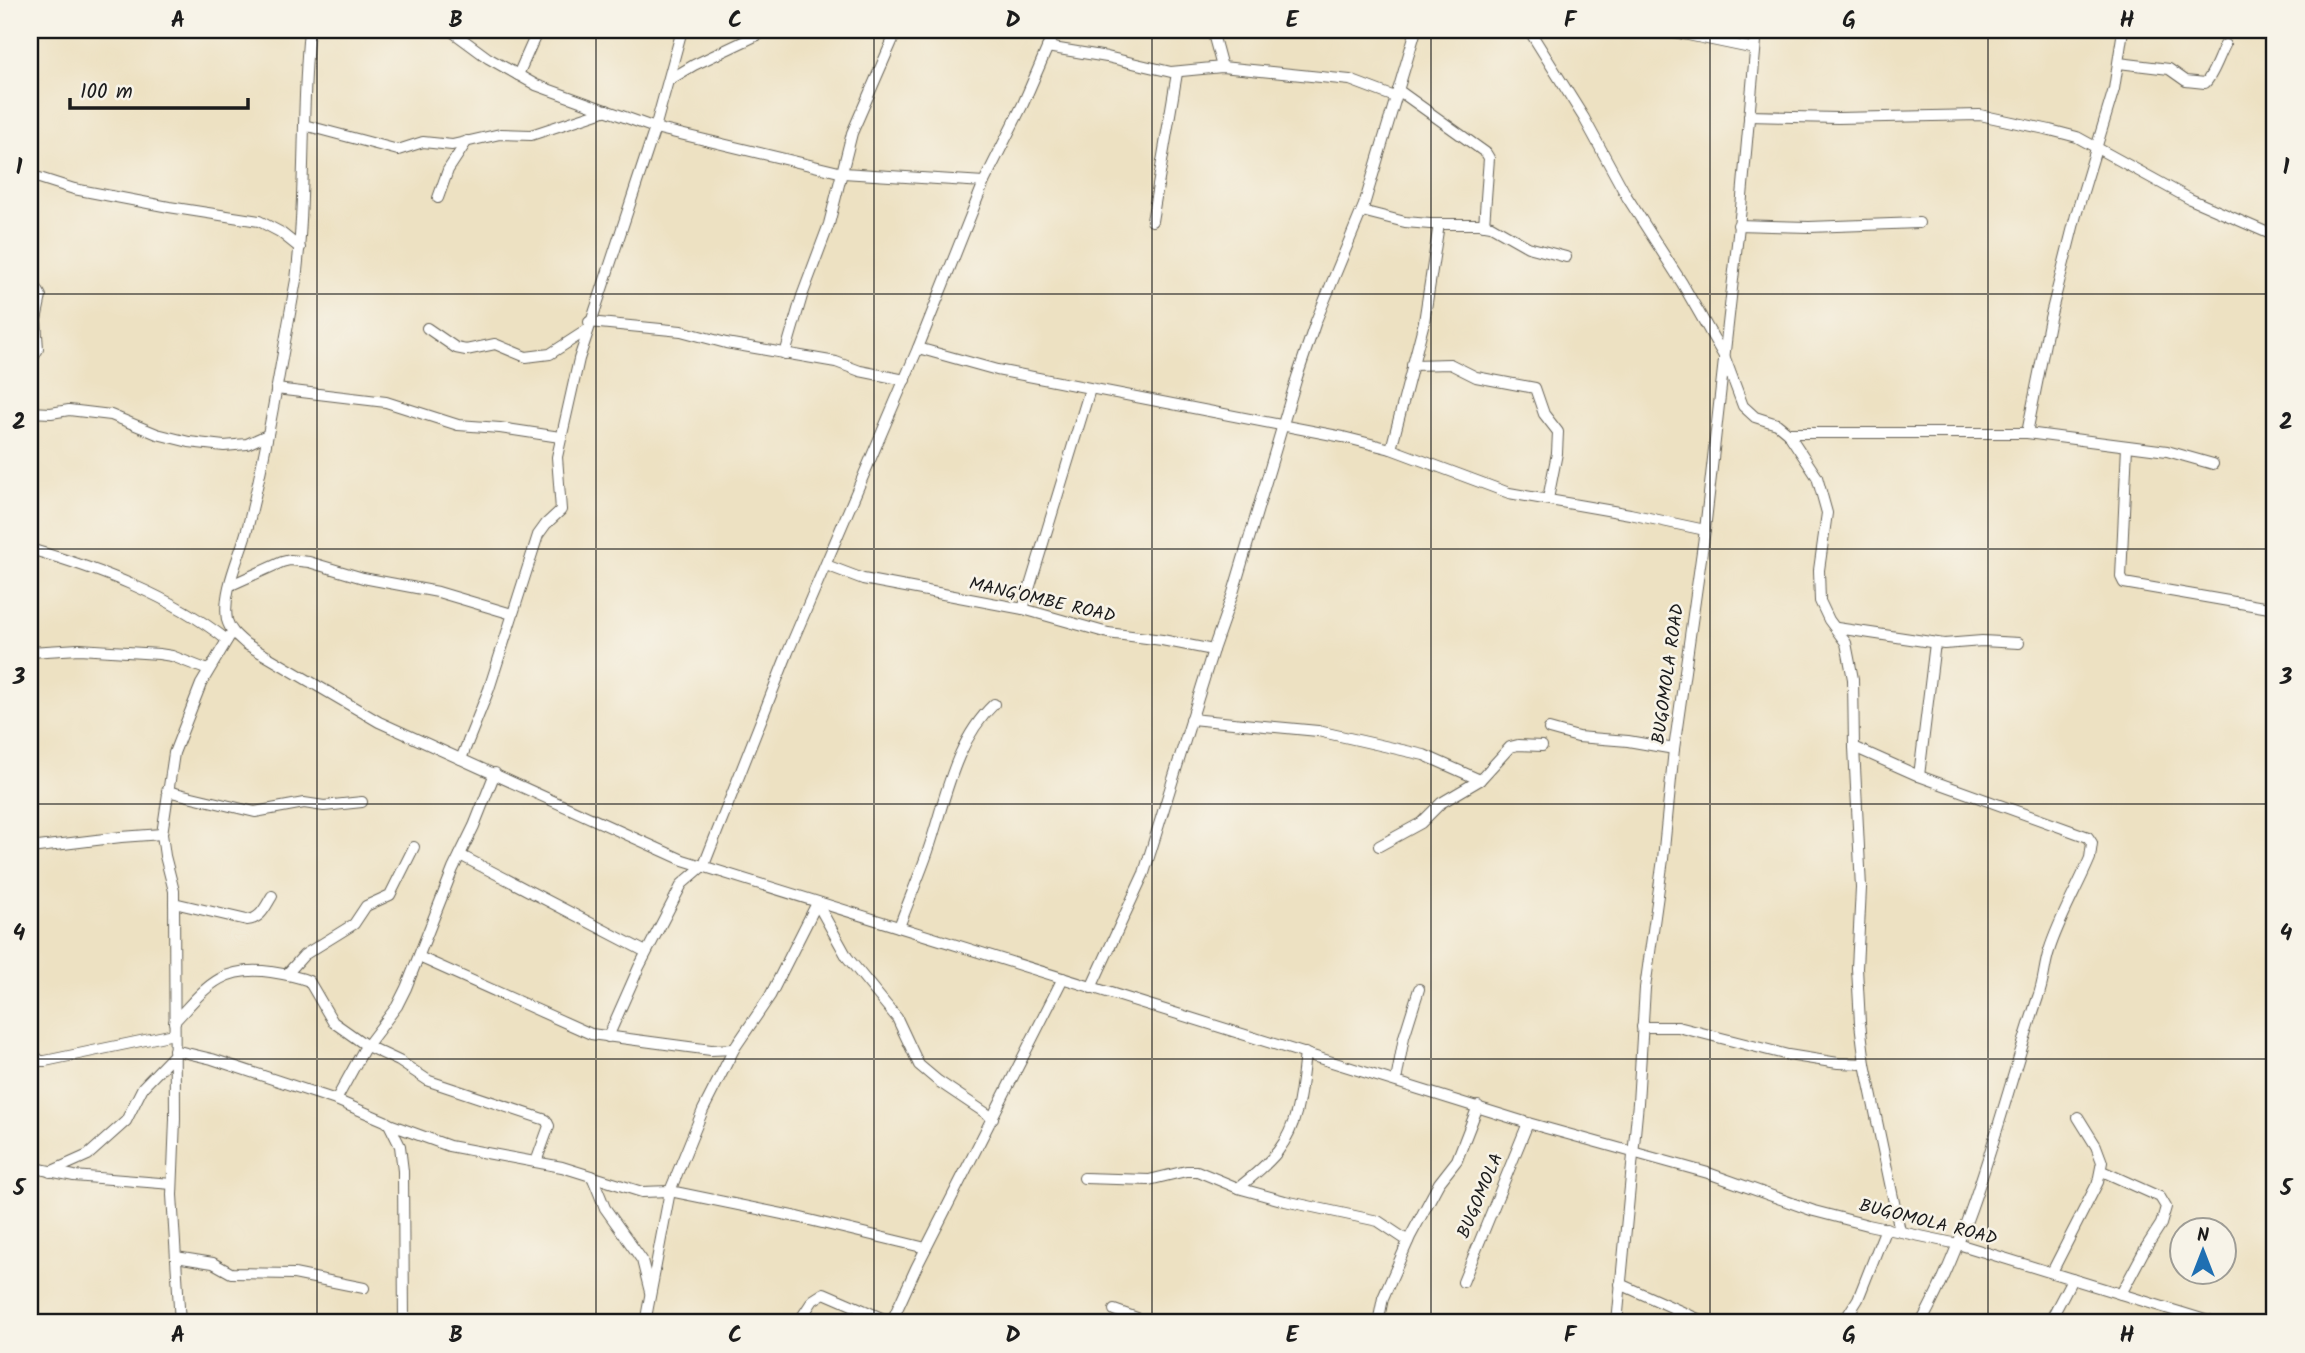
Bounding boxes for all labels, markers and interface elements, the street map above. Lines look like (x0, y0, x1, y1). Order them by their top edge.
text: A (171, 3, 185, 39)
text: B (449, 3, 463, 39)
text: C (728, 3, 742, 39)
text: D (1005, 3, 1021, 39)
text: E (1286, 3, 1300, 39)
text: F (1564, 3, 1578, 39)
text: G (1842, 3, 1856, 39)
text: H (2120, 3, 2135, 39)
scale bar (70, 66, 248, 110)
text: 100 m (80, 76, 133, 109)
text: 1 (16, 150, 23, 186)
text: 1 (2283, 150, 2290, 186)
text: 2 (12, 405, 26, 441)
text: 2 (2279, 405, 2293, 441)
street label: MANG'OMBE ROAD (966, 570, 1118, 632)
street label: BUGOMOLA ROAD (1645, 601, 1693, 746)
text: 3 (12, 660, 26, 696)
text: 3 (2279, 660, 2293, 696)
text: 4 (13, 916, 26, 952)
text: 4 (2280, 916, 2293, 952)
street label: BUGOMOLA (1450, 1149, 1512, 1243)
text: 5 (12, 1171, 27, 1207)
text: 5 (2279, 1171, 2294, 1207)
street label: BUGOMOLA ROAD (1856, 1192, 2001, 1254)
north arrow (2168, 1216, 2238, 1286)
text: N (2197, 1221, 2209, 1251)
text: A (171, 1318, 185, 1353)
text: B (449, 1318, 463, 1353)
text: C (728, 1318, 742, 1353)
text: D (1005, 1318, 1021, 1353)
text: E (1286, 1318, 1300, 1353)
text: F (1564, 1318, 1578, 1353)
text: G (1842, 1318, 1856, 1353)
text: H (2120, 1318, 2135, 1353)

